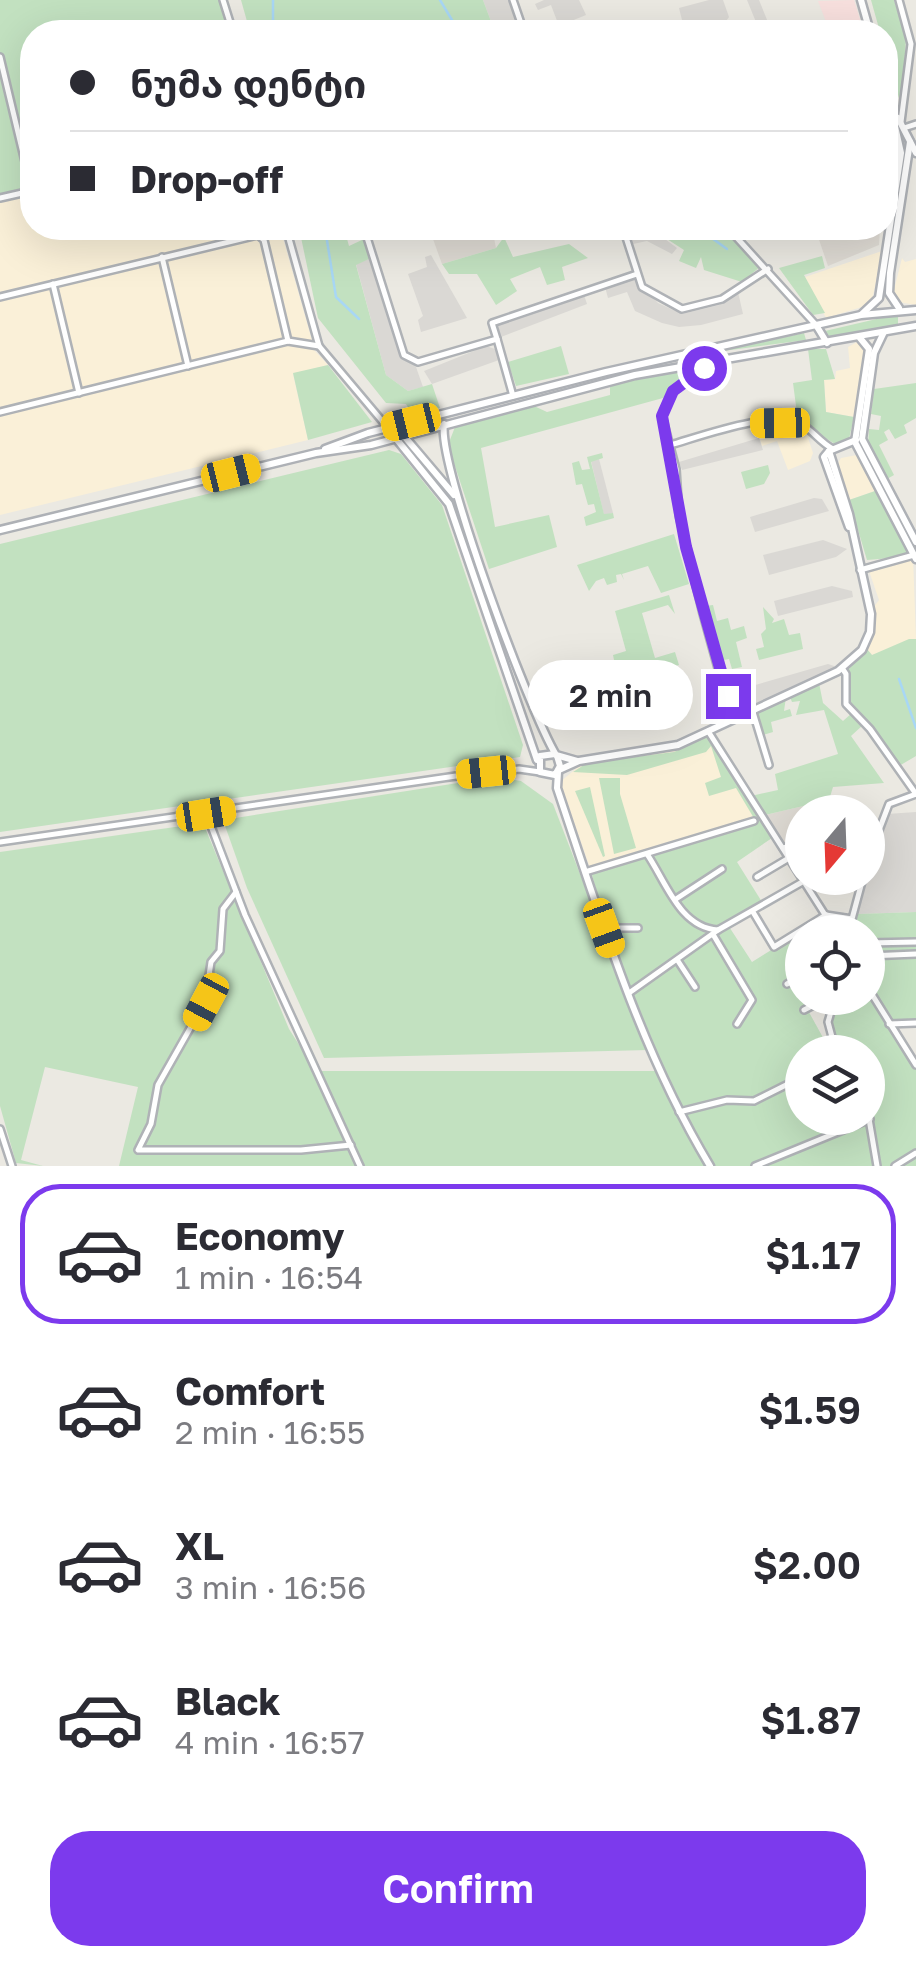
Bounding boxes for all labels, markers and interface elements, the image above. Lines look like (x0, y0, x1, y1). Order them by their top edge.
text: ნუმა დენტი (130, 61, 366, 106)
text: Drop-off (130, 156, 283, 201)
route start (682, 346, 727, 391)
car (378, 400, 444, 444)
car (750, 407, 810, 439)
car (198, 451, 264, 495)
callout: 2 min (528, 661, 693, 731)
route end (706, 674, 751, 719)
text: 2 min (569, 676, 652, 714)
car (455, 754, 517, 790)
car (174, 794, 238, 834)
north arrow (785, 795, 885, 895)
map controls (785, 795, 885, 1135)
car (580, 895, 628, 961)
button: locate (785, 915, 885, 1015)
car (179, 968, 233, 1036)
button: layers (785, 1035, 885, 1135)
icon: car (55, 1209, 145, 1299)
text: Economy (175, 1213, 344, 1258)
text: $1.17 (765, 1232, 861, 1277)
text: 1 min · 16:54 (175, 1258, 363, 1296)
icon: car (55, 1364, 145, 1454)
text: Comfort (175, 1368, 325, 1413)
text: $1.59 (759, 1387, 861, 1432)
text: 2 min · 16:55 (175, 1413, 365, 1451)
icon: car (55, 1519, 145, 1609)
text: XL (175, 1523, 224, 1568)
text: $2.00 (753, 1542, 861, 1587)
text: 3 min · 16:56 (175, 1568, 366, 1606)
icon: car (55, 1674, 145, 1764)
text: Black (175, 1678, 280, 1723)
text: $1.87 (761, 1697, 861, 1742)
text: 4 min · 16:57 (175, 1723, 365, 1761)
button: Confirm (50, 1831, 866, 1946)

